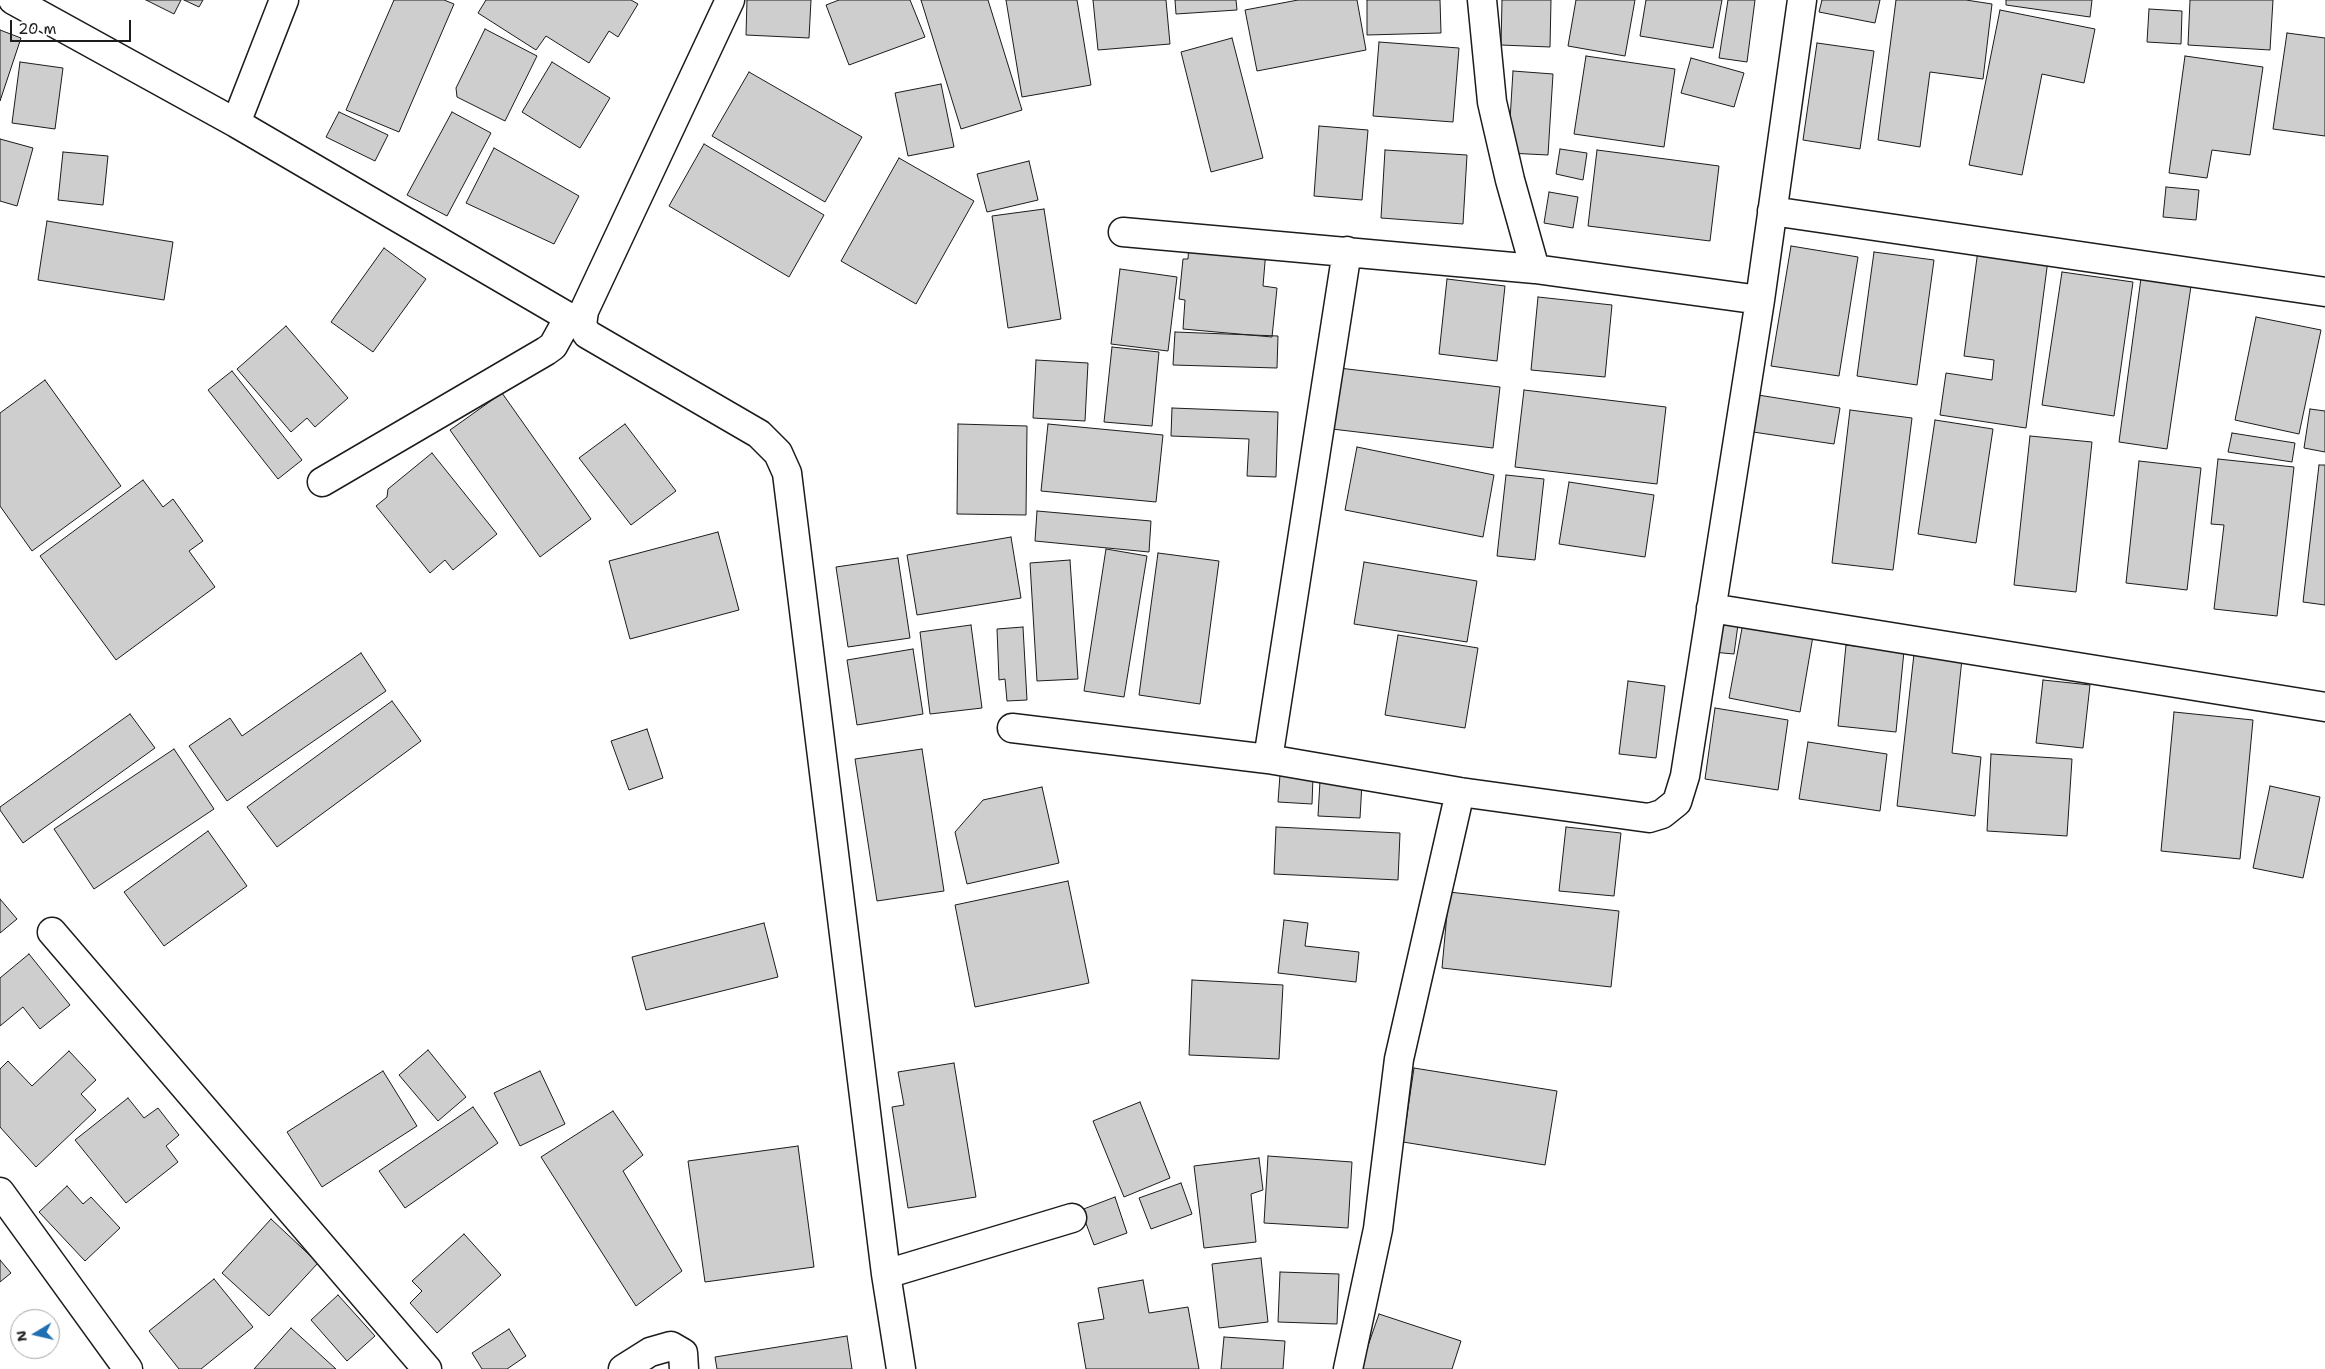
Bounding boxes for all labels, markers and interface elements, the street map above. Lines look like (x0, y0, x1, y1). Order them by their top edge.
scale bar (12, 10, 134, 42)
text: 20 m (18, 19, 57, 39)
north arrow (10, 1309, 60, 1359)
text: N (11, 1329, 31, 1343)

